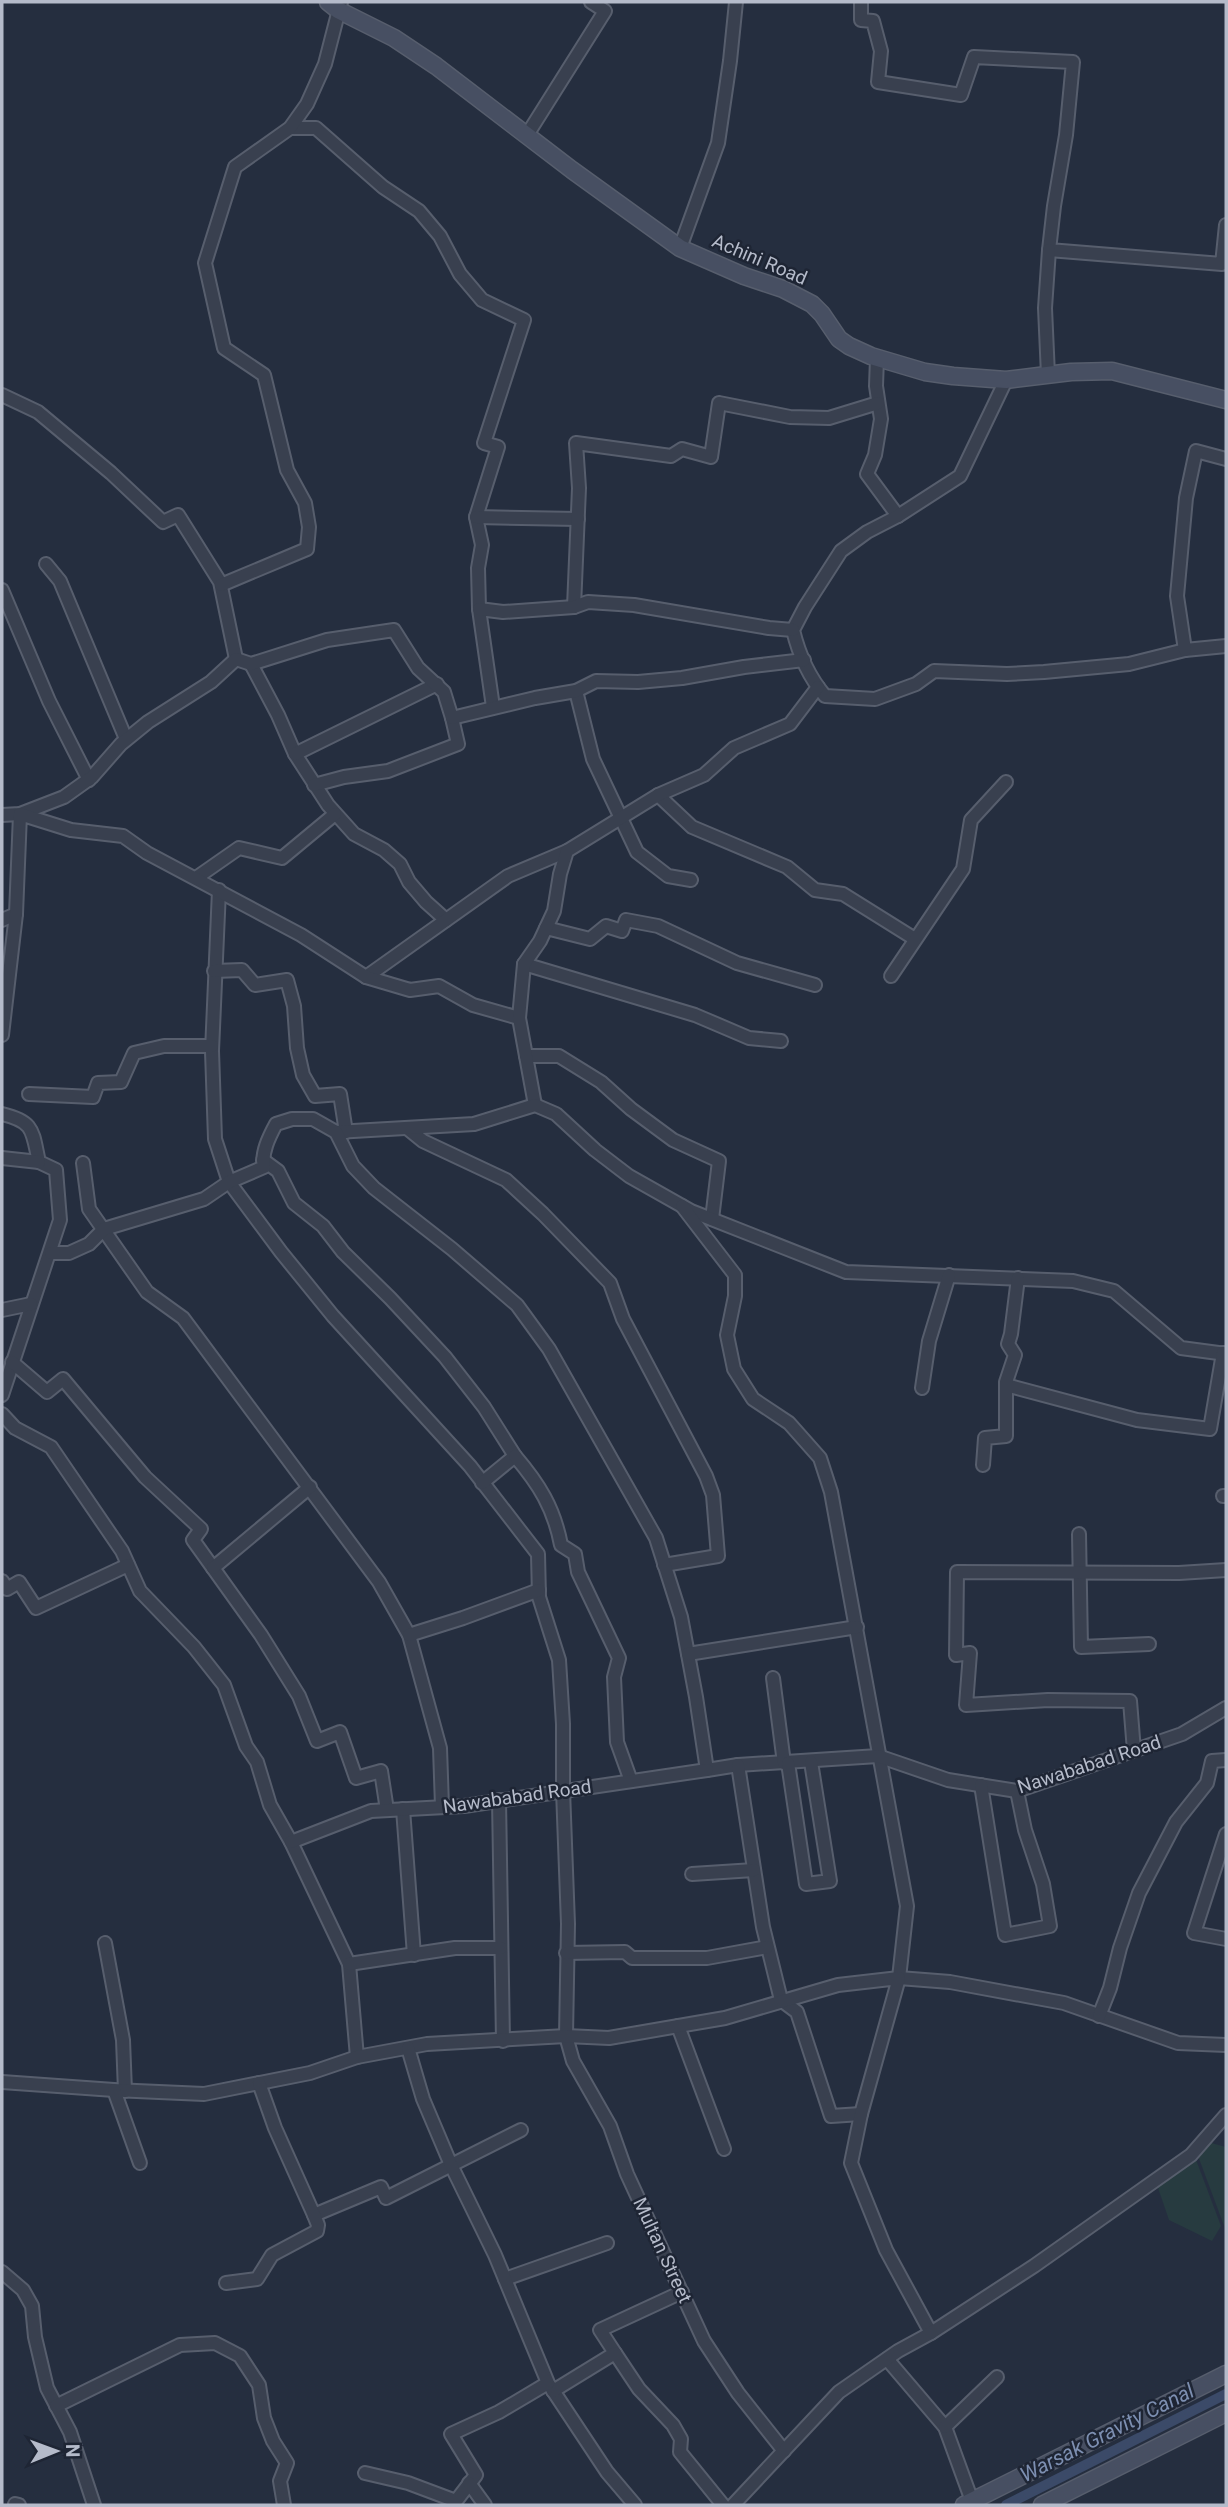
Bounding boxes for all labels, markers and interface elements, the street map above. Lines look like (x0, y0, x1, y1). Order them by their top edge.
street label: Achini Road (709, 229, 811, 290)
street label: Nawababad Road (1014, 1730, 1164, 1799)
street label: Nawababad Road (441, 1775, 593, 1818)
street label: Multan Street (628, 2194, 697, 2307)
water label: Warsak Gravity Canal (1016, 2378, 1199, 2487)
north arrow (21, 2416, 91, 2486)
text: N (61, 2444, 84, 2458)

